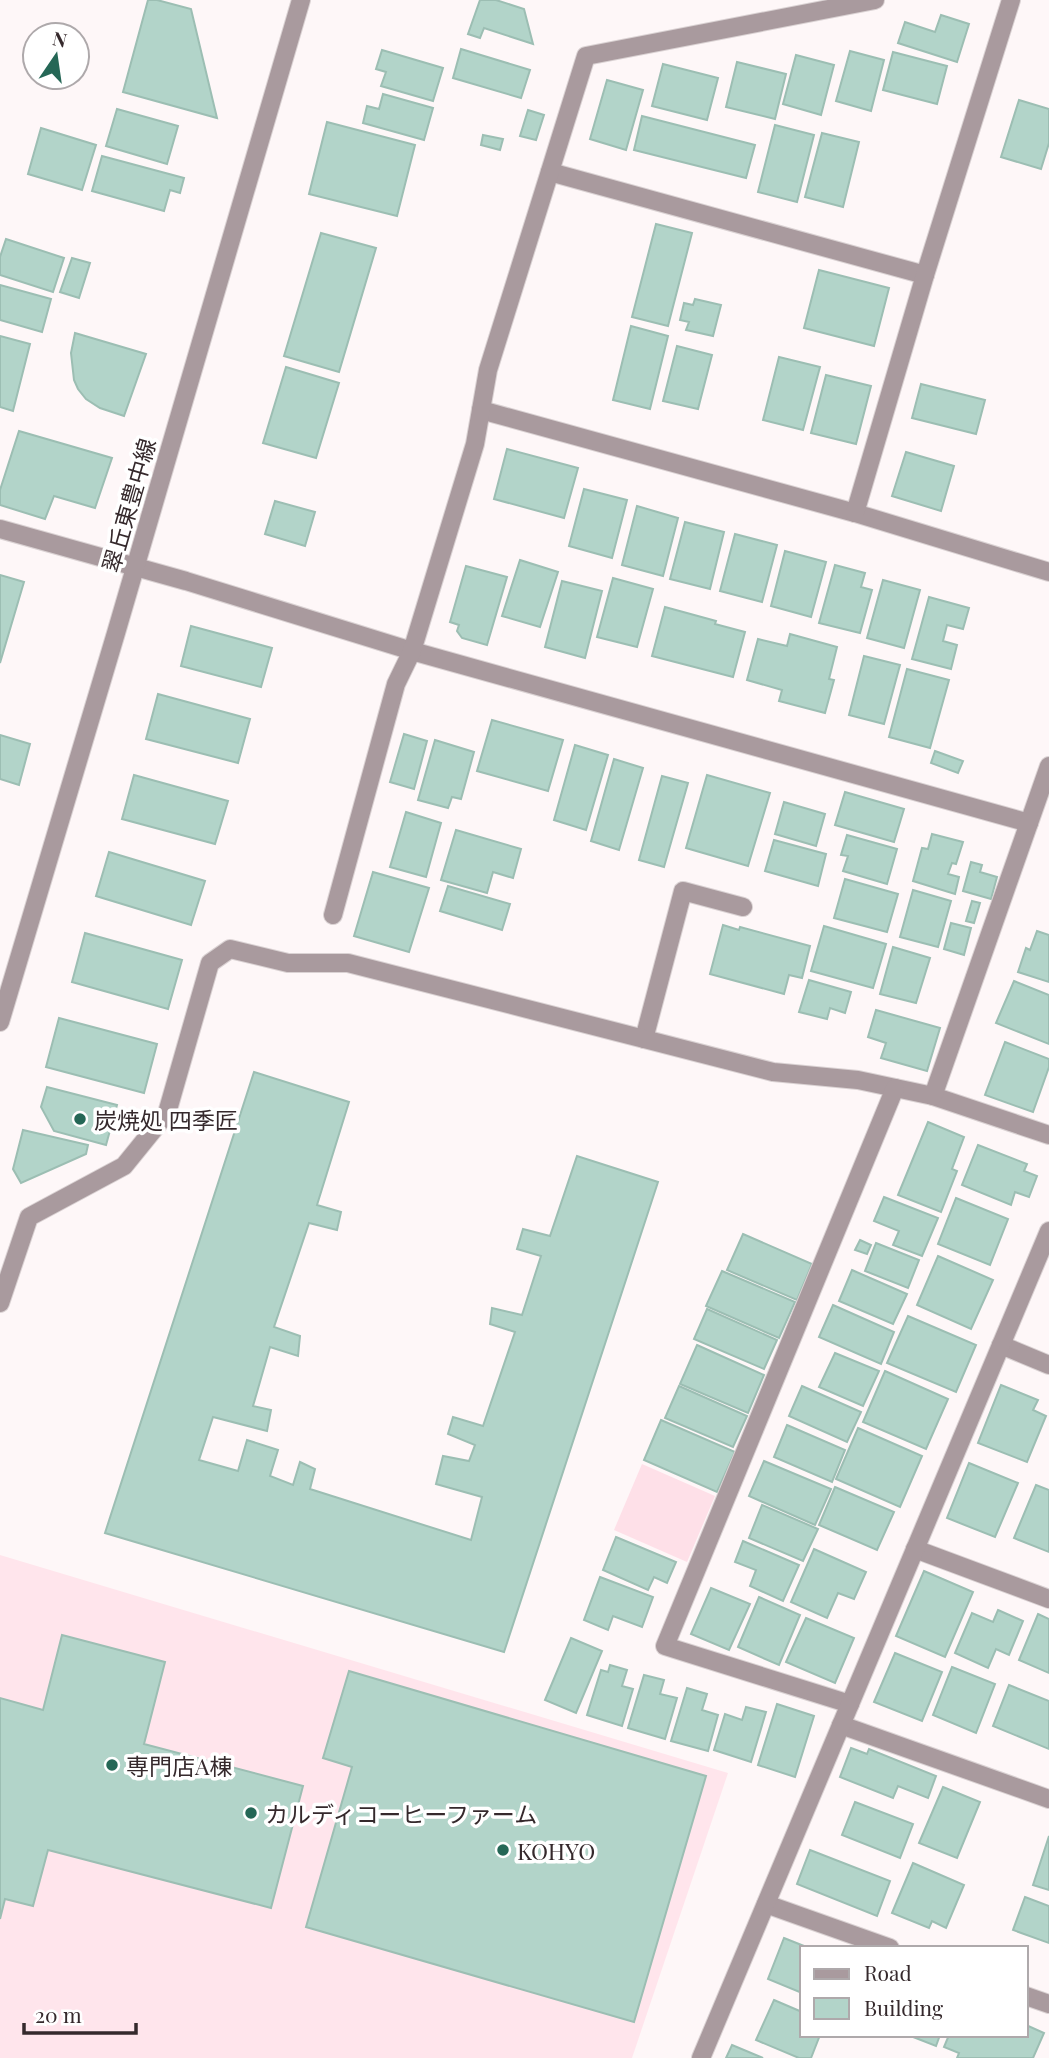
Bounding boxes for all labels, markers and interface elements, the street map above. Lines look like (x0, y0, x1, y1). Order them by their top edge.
north arrow (21, 21, 91, 91)
text: N (50, 24, 70, 53)
street label: 翠丘東豊中線 (94, 434, 162, 576)
place label: 炭焼処 四季匠 (94, 1104, 238, 1135)
marker: 炭焼処 四季匠 (72, 1111, 88, 1127)
place label: 専門店A棟 (126, 1750, 233, 1781)
marker: 専門店A棟 (104, 1757, 120, 1773)
place label: カルディコーヒーファーム (265, 1798, 537, 1829)
marker: カルディコーヒーファーム (243, 1805, 259, 1821)
place label: KOHYO (517, 1835, 595, 1866)
marker: KOHYO (495, 1842, 511, 1858)
legend (800, 1946, 1028, 2037)
text: Road (864, 1958, 912, 1986)
scale bar (24, 1992, 136, 2036)
text: Building (864, 1993, 943, 2021)
text: 20 m (35, 2000, 82, 2028)

